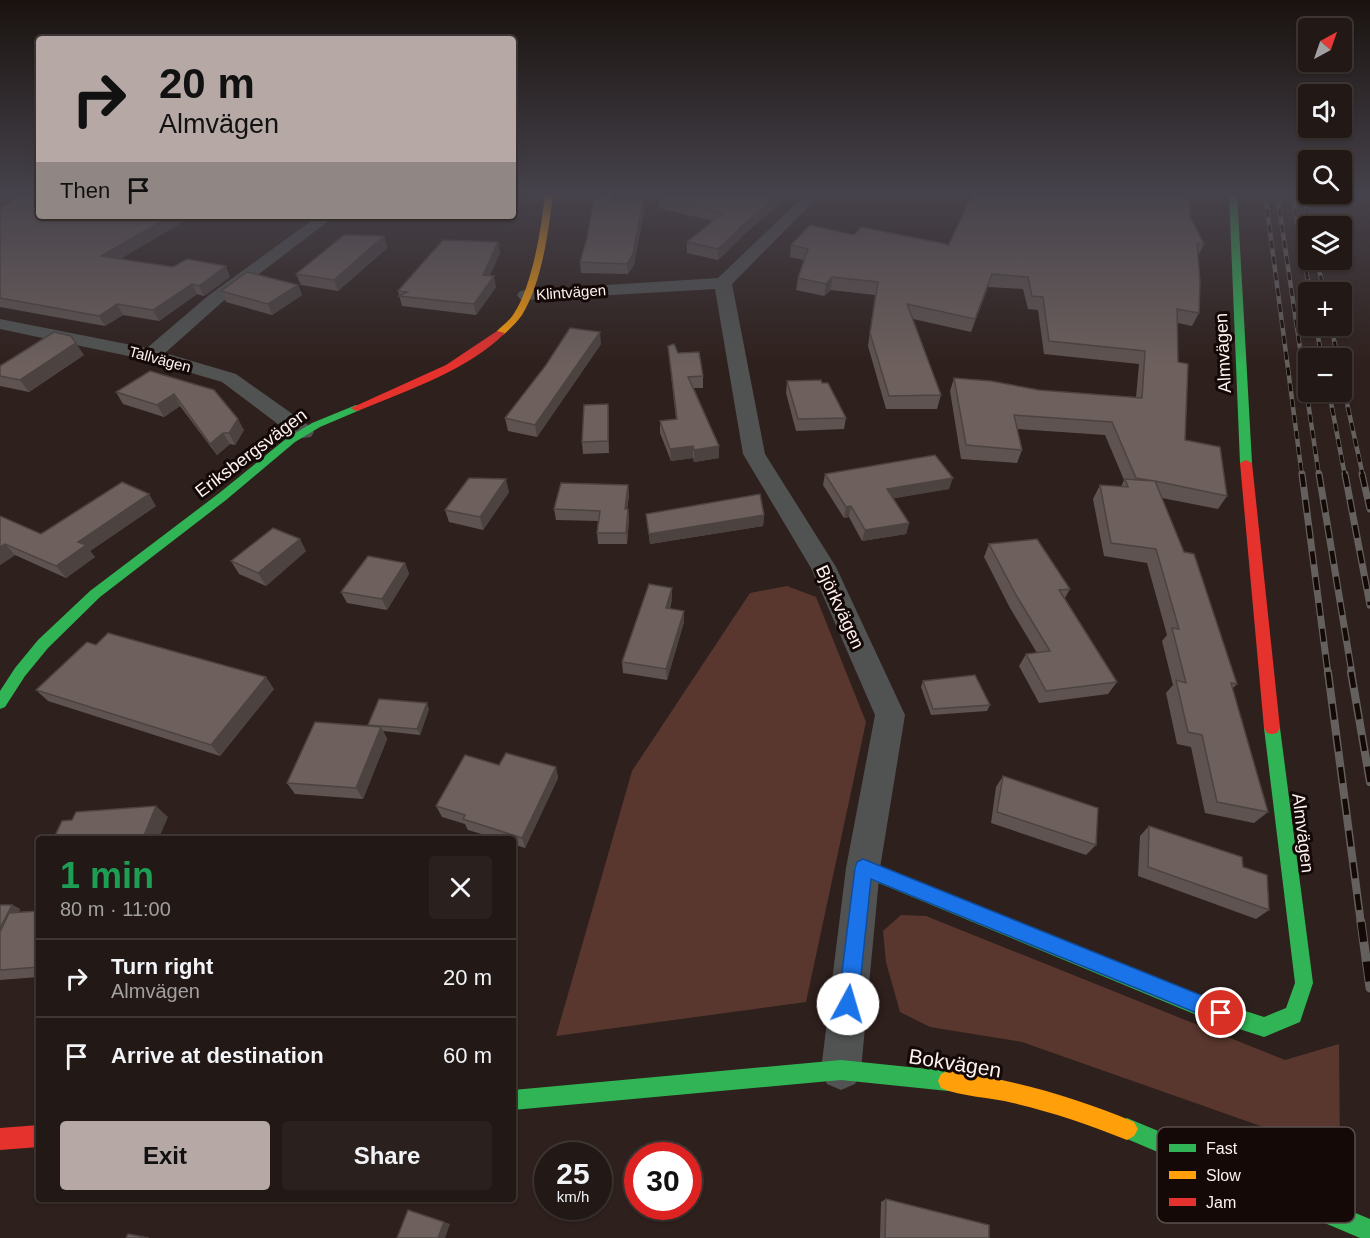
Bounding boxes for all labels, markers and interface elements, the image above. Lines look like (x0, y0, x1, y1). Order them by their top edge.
north arrow (1298, 18, 1352, 72)
map controls (1298, 18, 1352, 402)
icon: right (60, 60, 138, 138)
text: 20 m (159, 60, 255, 107)
button: sound (1298, 84, 1352, 138)
text: Almvägen (159, 109, 279, 139)
button: search (1298, 150, 1352, 204)
icon: arrive (122, 174, 155, 207)
text: Then (60, 178, 110, 203)
button: layers (1298, 216, 1352, 270)
street label: Klintvägen (535, 281, 607, 303)
button: + (1298, 282, 1352, 336)
street label: Almvägen (1211, 313, 1235, 393)
street label: Tallvägen (127, 343, 193, 375)
button: − (1298, 348, 1352, 402)
street label: Eriksbergsvägen (191, 405, 311, 501)
street label: Björkvägen (812, 562, 868, 652)
street label: Almvägen (1288, 792, 1318, 874)
text: 1 min (60, 855, 154, 896)
button: close (429, 856, 492, 919)
text: 80 m · 11:00 (60, 898, 171, 920)
text: Turn right (111, 954, 213, 979)
icon: right (60, 962, 93, 995)
text: 20 m (443, 965, 492, 990)
position arrow (816, 972, 880, 1036)
text: Almvägen (111, 980, 200, 1002)
pin (1195, 987, 1246, 1038)
icon: arrive (1204, 996, 1237, 1029)
icon: arrive (60, 1040, 93, 1073)
text: Arrive at destination (111, 1043, 324, 1068)
text: 60 m (443, 1043, 492, 1068)
street label: Bokvägen (907, 1044, 1003, 1082)
button: Exit (60, 1121, 270, 1190)
button: Share (282, 1121, 492, 1190)
legend (1157, 1127, 1355, 1223)
text: Fast (1206, 1140, 1238, 1157)
speed limit sign: 30 (624, 1142, 702, 1220)
text: 25 (556, 1157, 590, 1190)
text: Slow (1206, 1167, 1241, 1184)
text: km/h (557, 1188, 589, 1205)
text: Jam (1206, 1194, 1236, 1211)

